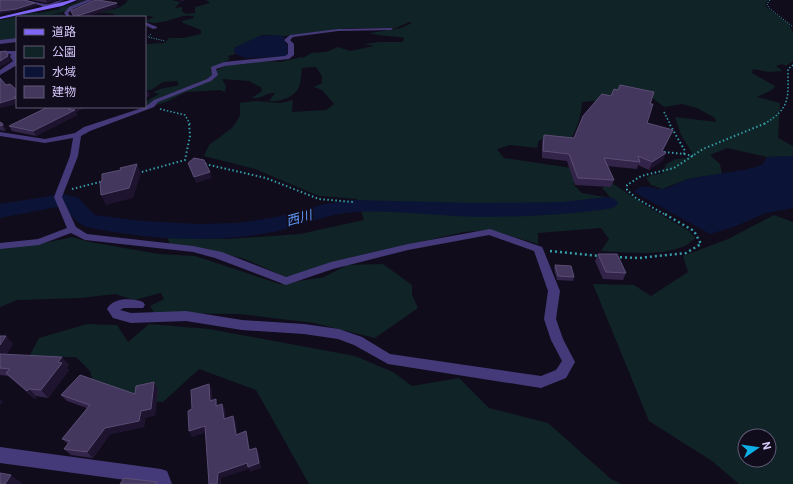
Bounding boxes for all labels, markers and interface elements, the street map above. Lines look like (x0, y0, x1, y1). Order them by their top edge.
legend (16, 16, 146, 108)
text: 道路 (52, 25, 76, 39)
text: 公園 (52, 45, 76, 59)
text: 水域 (52, 65, 76, 79)
text: 建物 (52, 85, 76, 99)
water label: 西川 (284, 207, 315, 229)
north arrow (737, 428, 777, 468)
text: N (759, 441, 774, 451)

